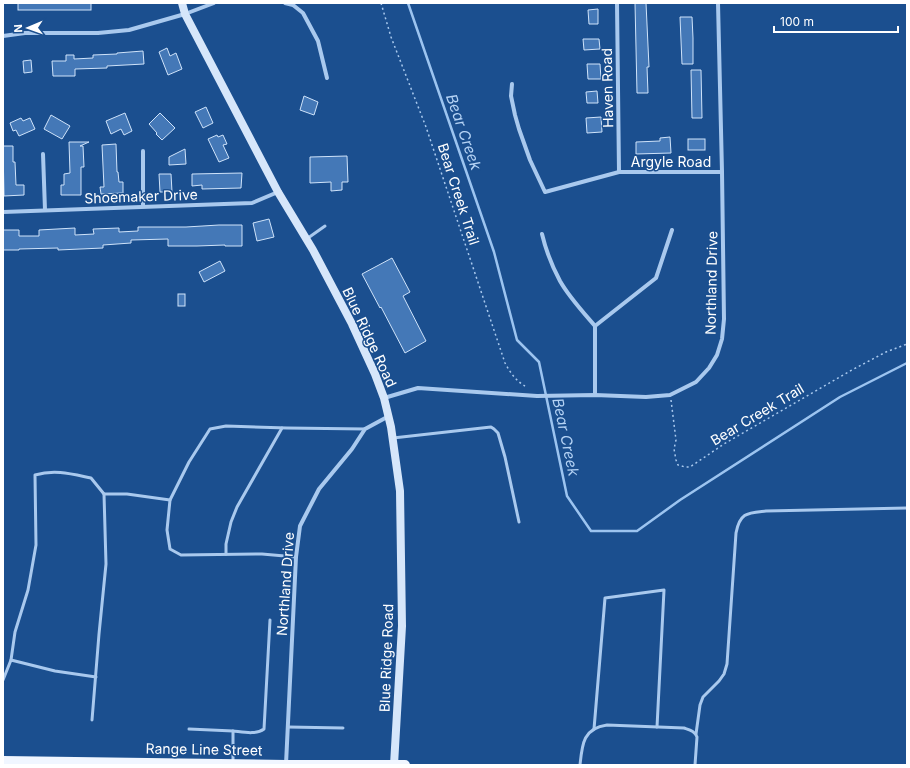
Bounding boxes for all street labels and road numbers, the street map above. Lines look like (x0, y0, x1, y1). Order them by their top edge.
street label: Haven Road (598, 48, 616, 128)
street label: Bear Creek Trail (435, 141, 483, 247)
street label: Argyle Road (631, 153, 711, 170)
street label: Shoemaker Drive (84, 186, 198, 206)
street label: Northland Drive (702, 231, 720, 335)
street label: Blue Ridge Road (339, 284, 401, 390)
street label: Bear Creek Trail (707, 379, 807, 449)
street label: Northland Drive (273, 531, 297, 637)
street label: Blue Ridge Road (376, 604, 396, 712)
street label: Range Line Street (145, 739, 263, 759)

